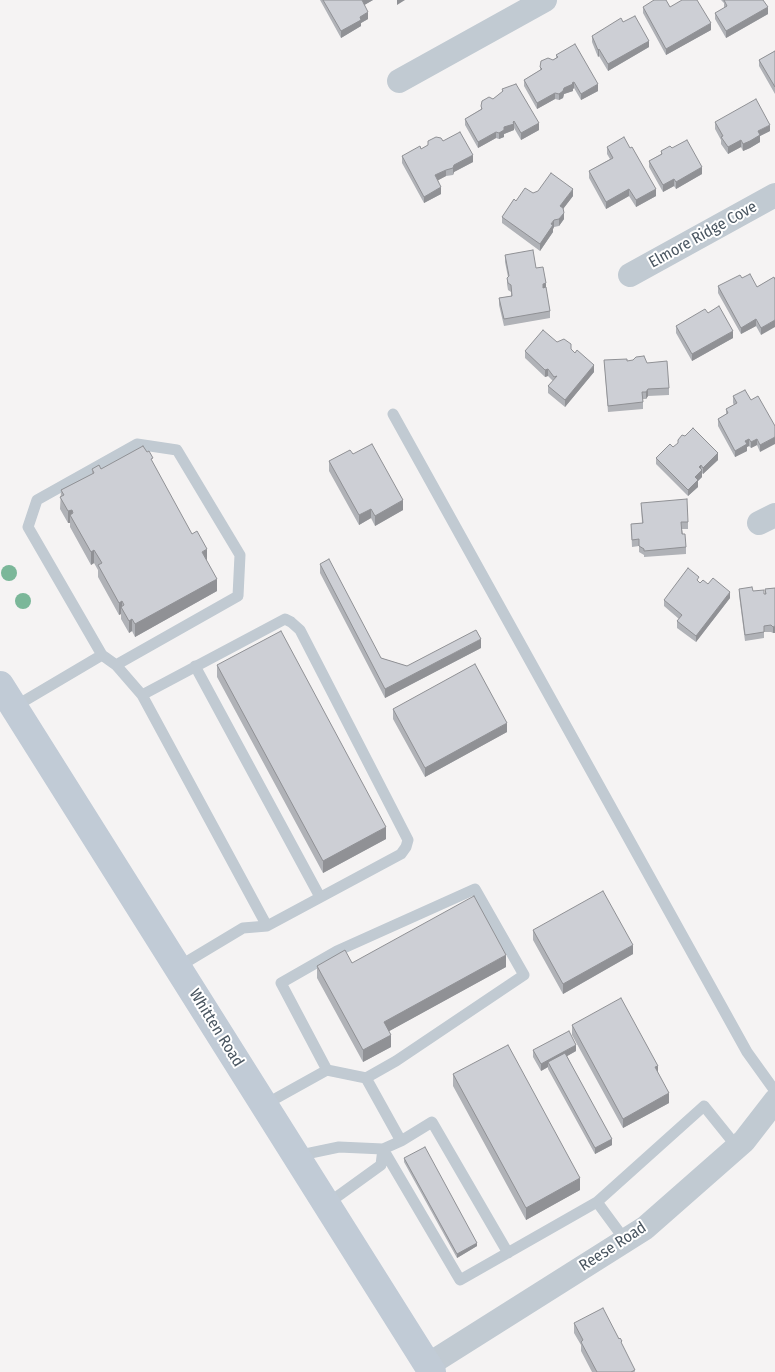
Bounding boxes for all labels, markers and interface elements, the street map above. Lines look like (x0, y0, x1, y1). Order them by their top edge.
street label: Elmore Ridge Cove (646, 197, 760, 273)
street label: Whitten Road (185, 986, 247, 1070)
street label: Reese Road (576, 1218, 650, 1276)

